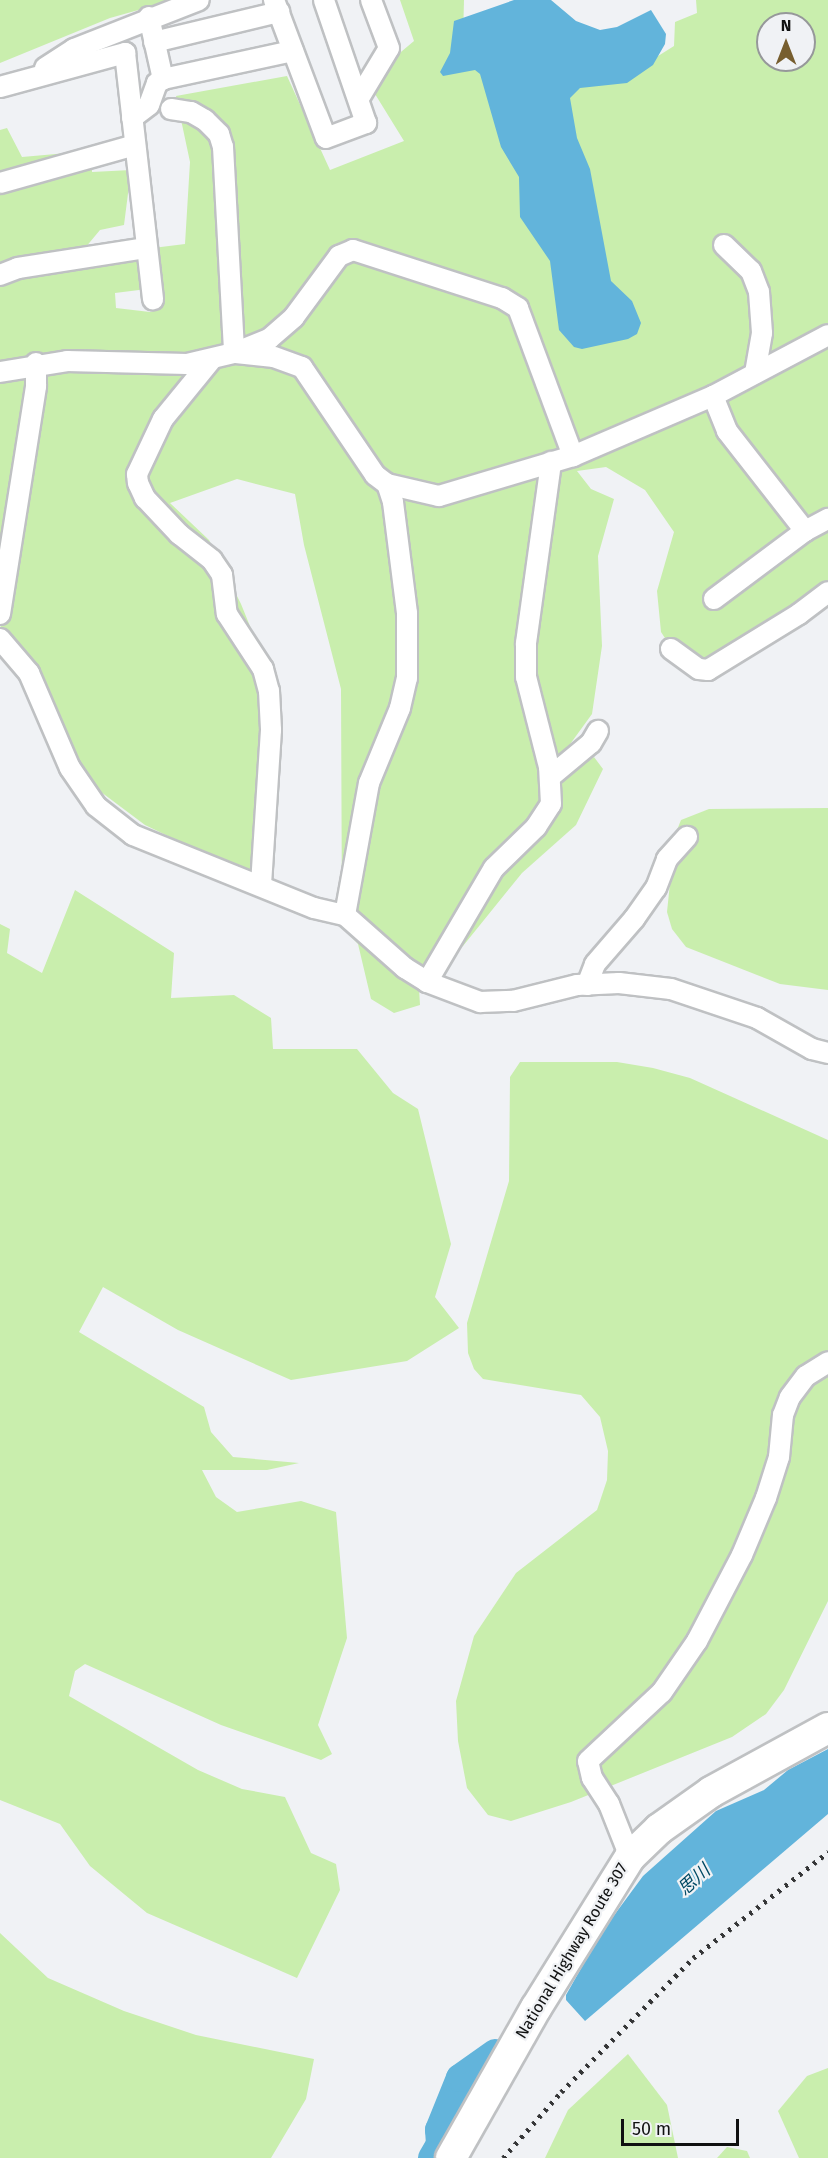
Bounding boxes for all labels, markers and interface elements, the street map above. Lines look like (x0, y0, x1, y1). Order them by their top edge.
north arrow (756, 12, 816, 72)
text: N (781, 16, 791, 35)
street label: National Highway Route 307 (512, 1860, 632, 2042)
water label: 思川 (673, 1860, 715, 1900)
scale bar (624, 2107, 742, 2145)
text: 50 m (632, 2118, 671, 2140)

